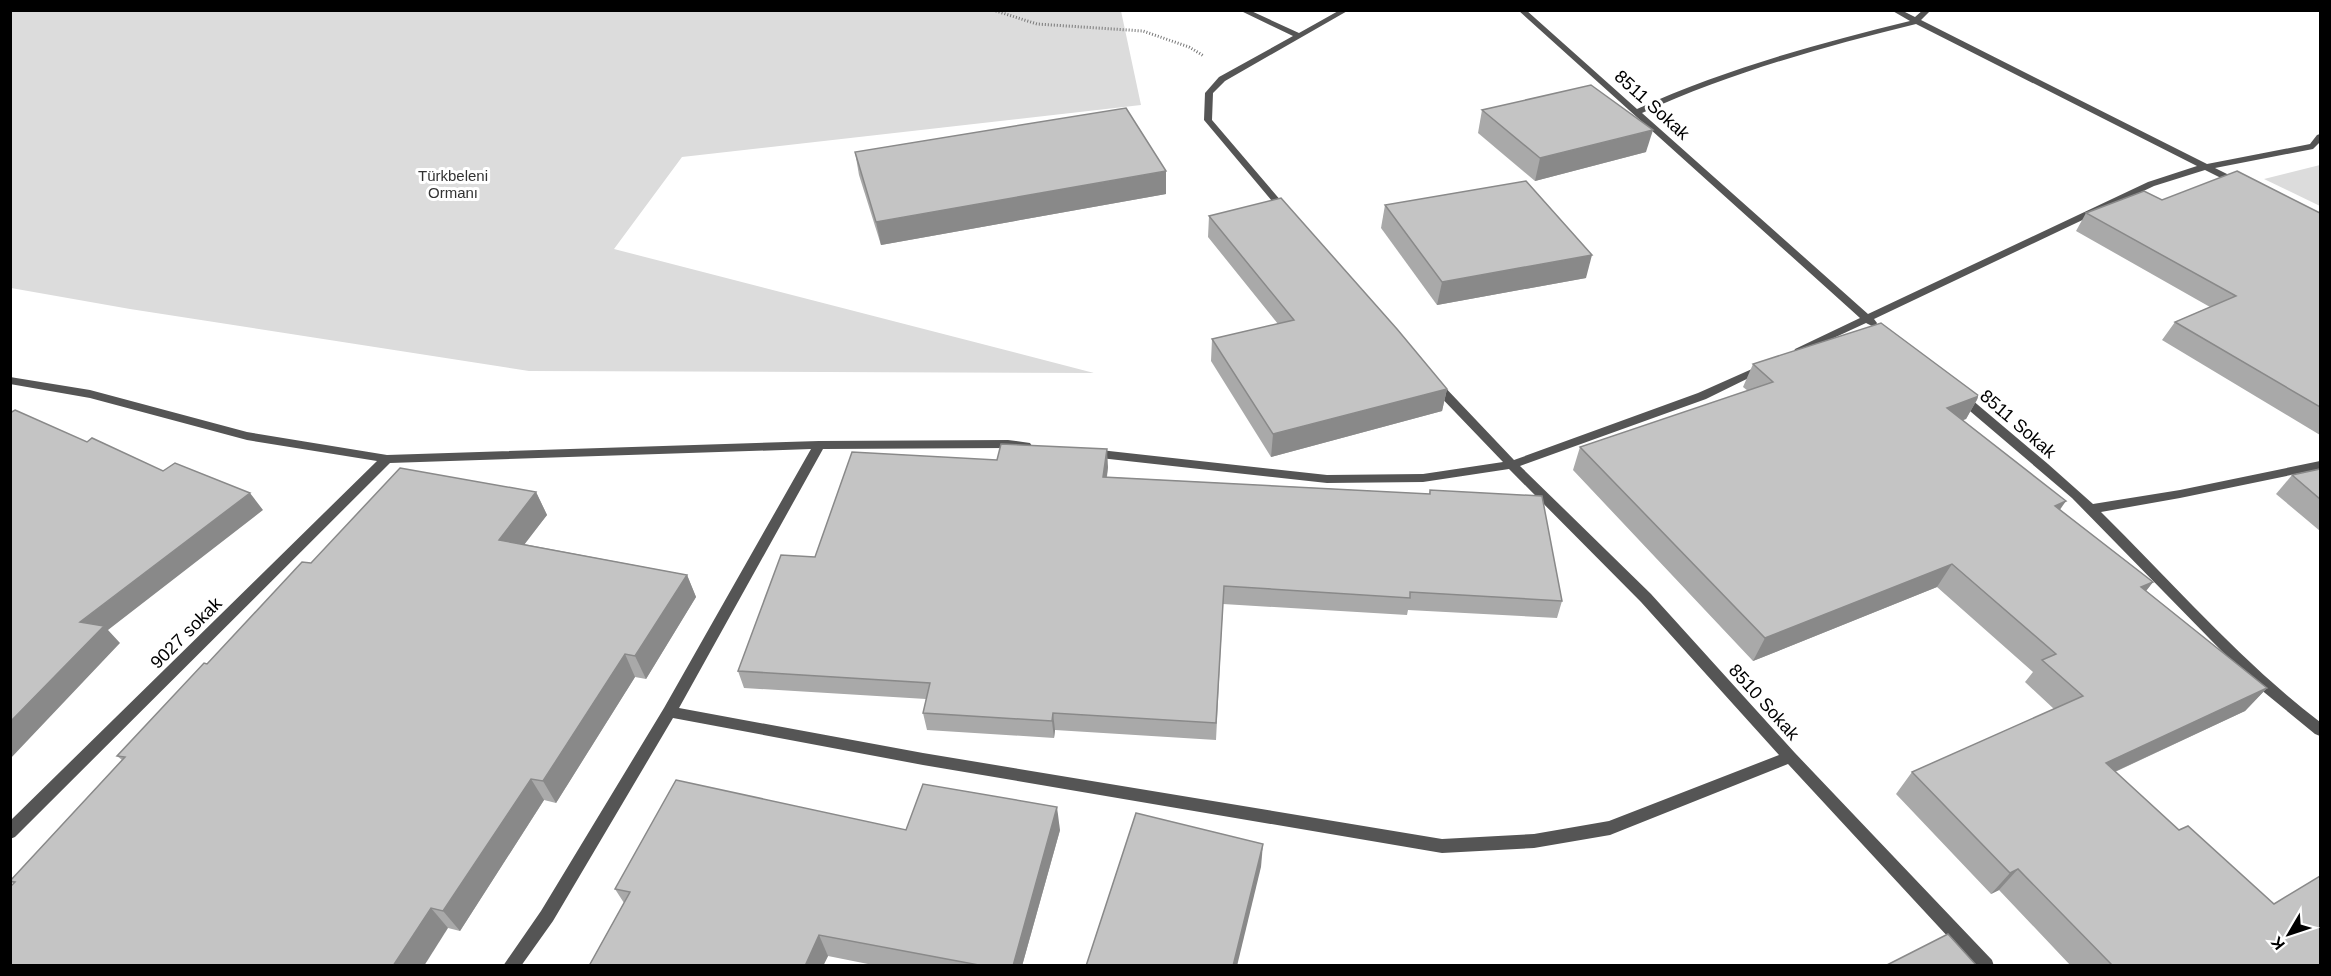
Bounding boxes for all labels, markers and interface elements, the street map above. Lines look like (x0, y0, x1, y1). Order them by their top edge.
street label: 8511 Sokak (1610, 66, 1694, 144)
park label: Türkbeleni Ormanı (418, 167, 488, 201)
street label: 8511 Sokak (1976, 386, 2061, 463)
street label: 9027 sokak (146, 593, 226, 673)
street label: 8510 Sokak (1725, 660, 1804, 745)
north arrow (2259, 904, 2319, 964)
text: K (2267, 933, 2288, 953)

